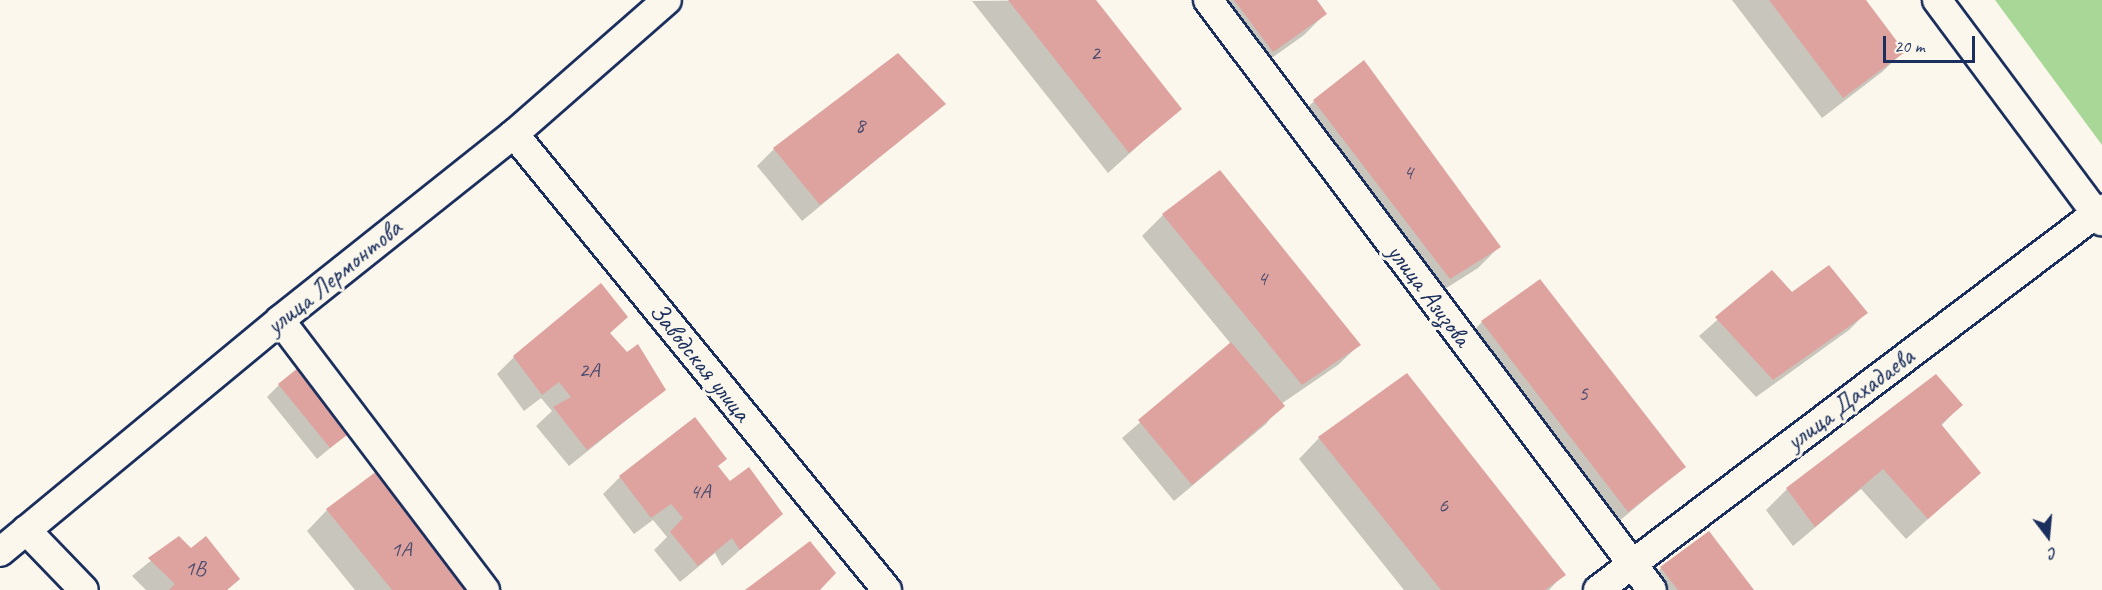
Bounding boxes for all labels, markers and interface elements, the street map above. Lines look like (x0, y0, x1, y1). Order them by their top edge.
scale bar (1886, 24, 1978, 62)
text: 20 m (1894, 35, 1925, 57)
house number: 2 (1090, 41, 1100, 67)
house number: 8 (855, 113, 865, 139)
house number: 4 (1403, 160, 1413, 186)
street label: улица Лермонтова (260, 213, 408, 341)
street label: улица Азизова (1380, 237, 1478, 353)
house number: 4 (1257, 266, 1267, 292)
street label: Заводская улица (642, 295, 758, 429)
street label: улица Дахадаева (1780, 341, 1920, 457)
house number: 2А (579, 358, 599, 384)
house number: 5 (1578, 381, 1588, 407)
house number: 4А (690, 479, 710, 505)
house number: 6 (1438, 493, 1448, 519)
north arrow (2018, 506, 2078, 566)
house number: 1А (391, 537, 411, 563)
text: С (2046, 543, 2060, 564)
house number: 1В (184, 556, 206, 582)

